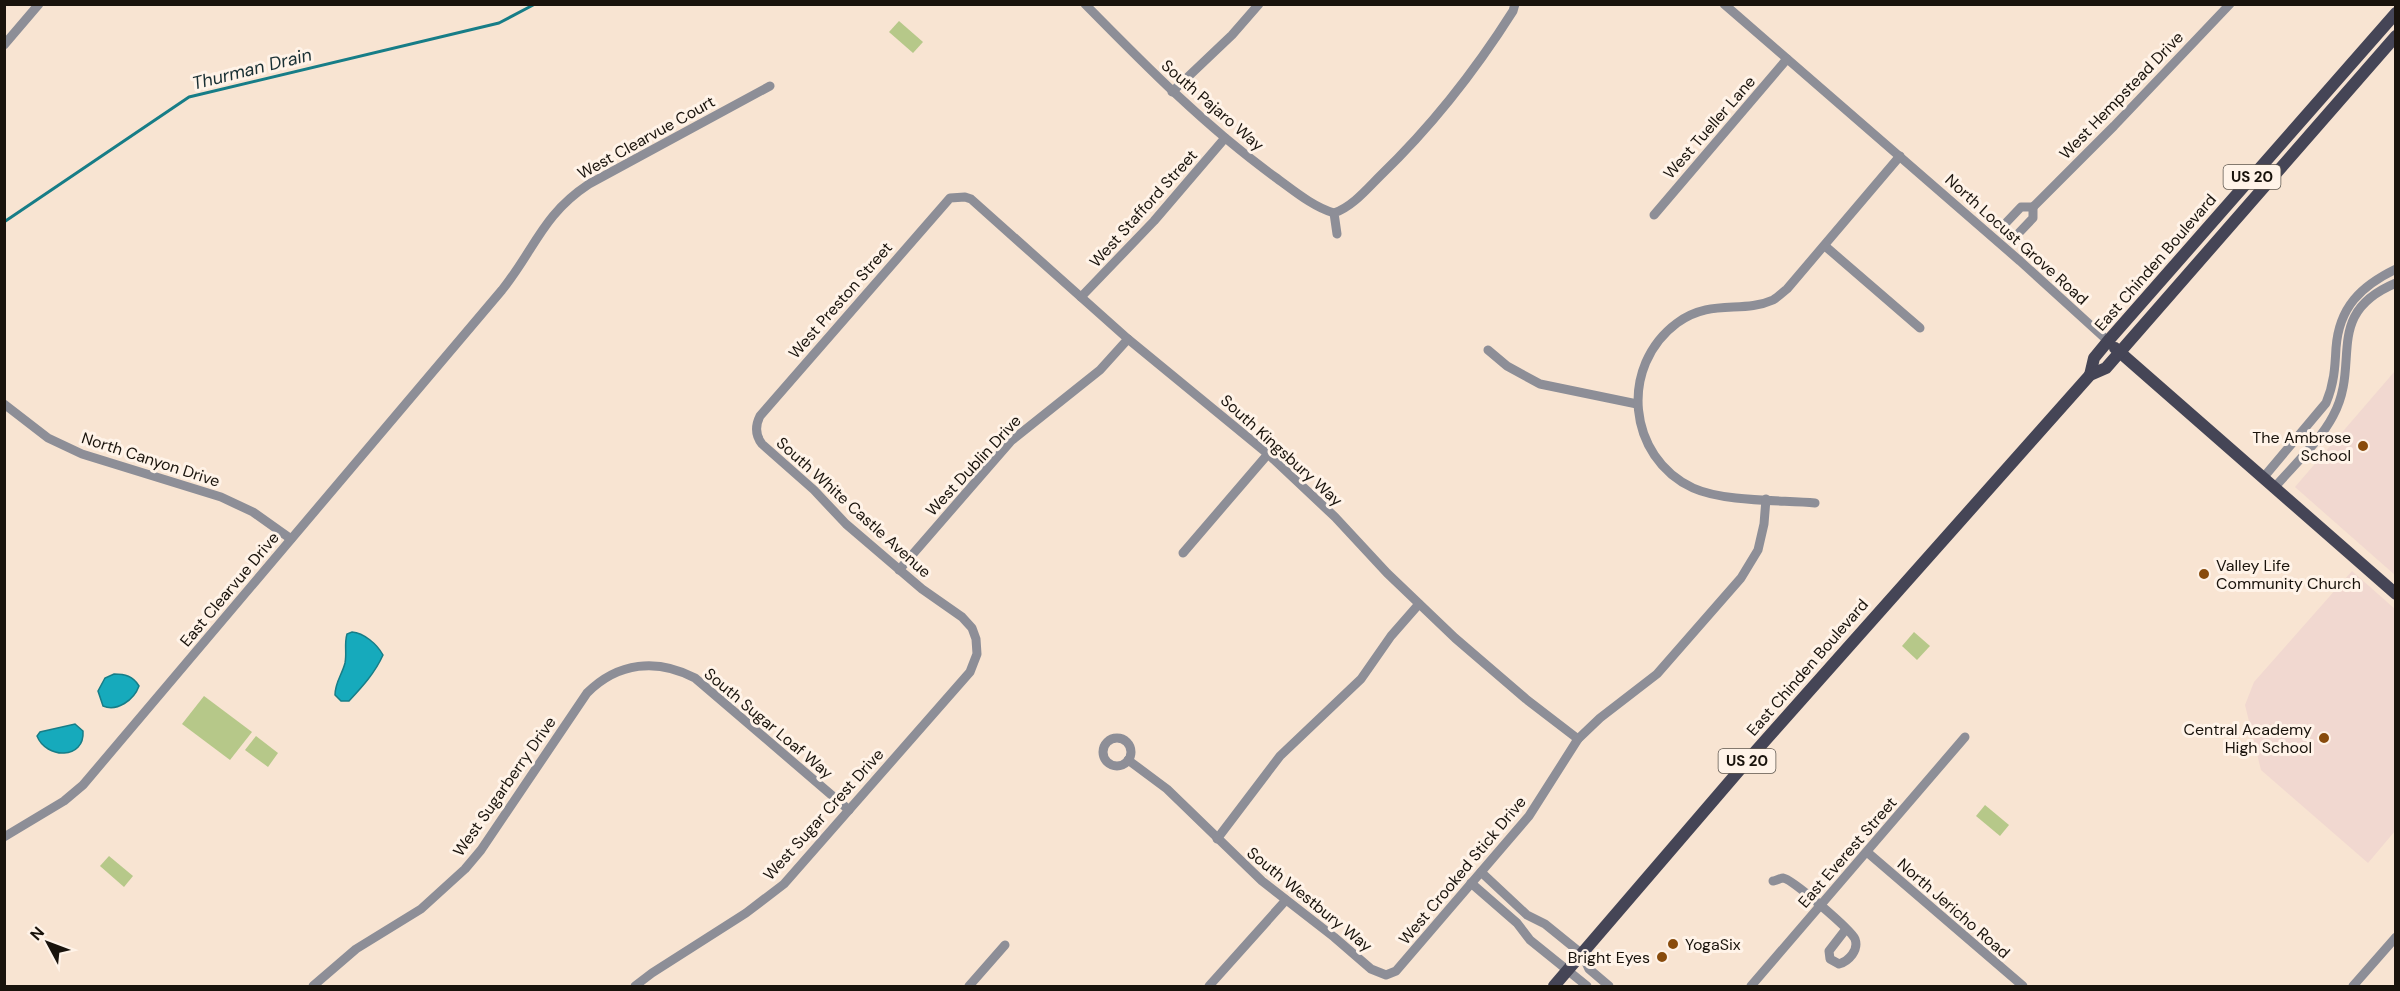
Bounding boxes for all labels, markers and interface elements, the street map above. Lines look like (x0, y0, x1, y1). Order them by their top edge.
street label: West Hempstead Drive (2055, 27, 2188, 164)
water label: Thurman Drain (190, 43, 314, 95)
street label: South Pajaro Way (1157, 55, 1268, 156)
street label: West Tueller Lane (1659, 71, 1760, 183)
street label: West Clearvue Court (574, 91, 719, 184)
street label: West Stafford Street (1085, 145, 1202, 272)
road number: US 20 (2224, 165, 2280, 189)
street label: North Locust Grove Road (1941, 169, 2093, 309)
street label: East Chinden Boulevard (2090, 189, 2221, 335)
street label: West Preston Street (784, 238, 897, 363)
street label: South Kingsbury Way (1216, 390, 1347, 511)
street label: West Dublin Drive (921, 410, 1026, 520)
street label: North Canyon Drive (79, 427, 223, 492)
place label: The Ambrose School (2252, 427, 2351, 466)
street label: South White Castle Avenue (772, 432, 935, 582)
marker: The Ambrose School (2356, 439, 2370, 453)
street label: East Clearvue Drive (175, 528, 284, 651)
place label: Valley Life Community Church (2216, 555, 2361, 594)
marker: Valley Life Community Church (2197, 567, 2211, 581)
street label: East Chinden Boulevard (1742, 594, 1873, 740)
street label: South Sugar Loaf Way (700, 663, 838, 784)
street label: West Sugarberry Drive (448, 712, 561, 860)
place label: Central Academy High School (2183, 719, 2312, 758)
marker: Central Academy High School (2317, 731, 2331, 745)
street label: West Sugar Crest Drive (759, 744, 888, 885)
road number: US 20 (1718, 749, 1776, 773)
street label: West Crooked Stick Drive (1394, 792, 1531, 949)
street label: East Everest Street (1793, 792, 1901, 912)
street label: South Westbury Way (1243, 842, 1377, 957)
street label: North Jericho Road (1893, 854, 2014, 963)
north arrow (18, 913, 78, 973)
text: N (25, 922, 49, 945)
place label: YogaSix (1685, 934, 1741, 955)
marker: YogaSix (1666, 937, 1680, 951)
place label: Bright Eyes (1568, 947, 1650, 968)
marker: Bright Eyes (1655, 950, 1669, 964)

